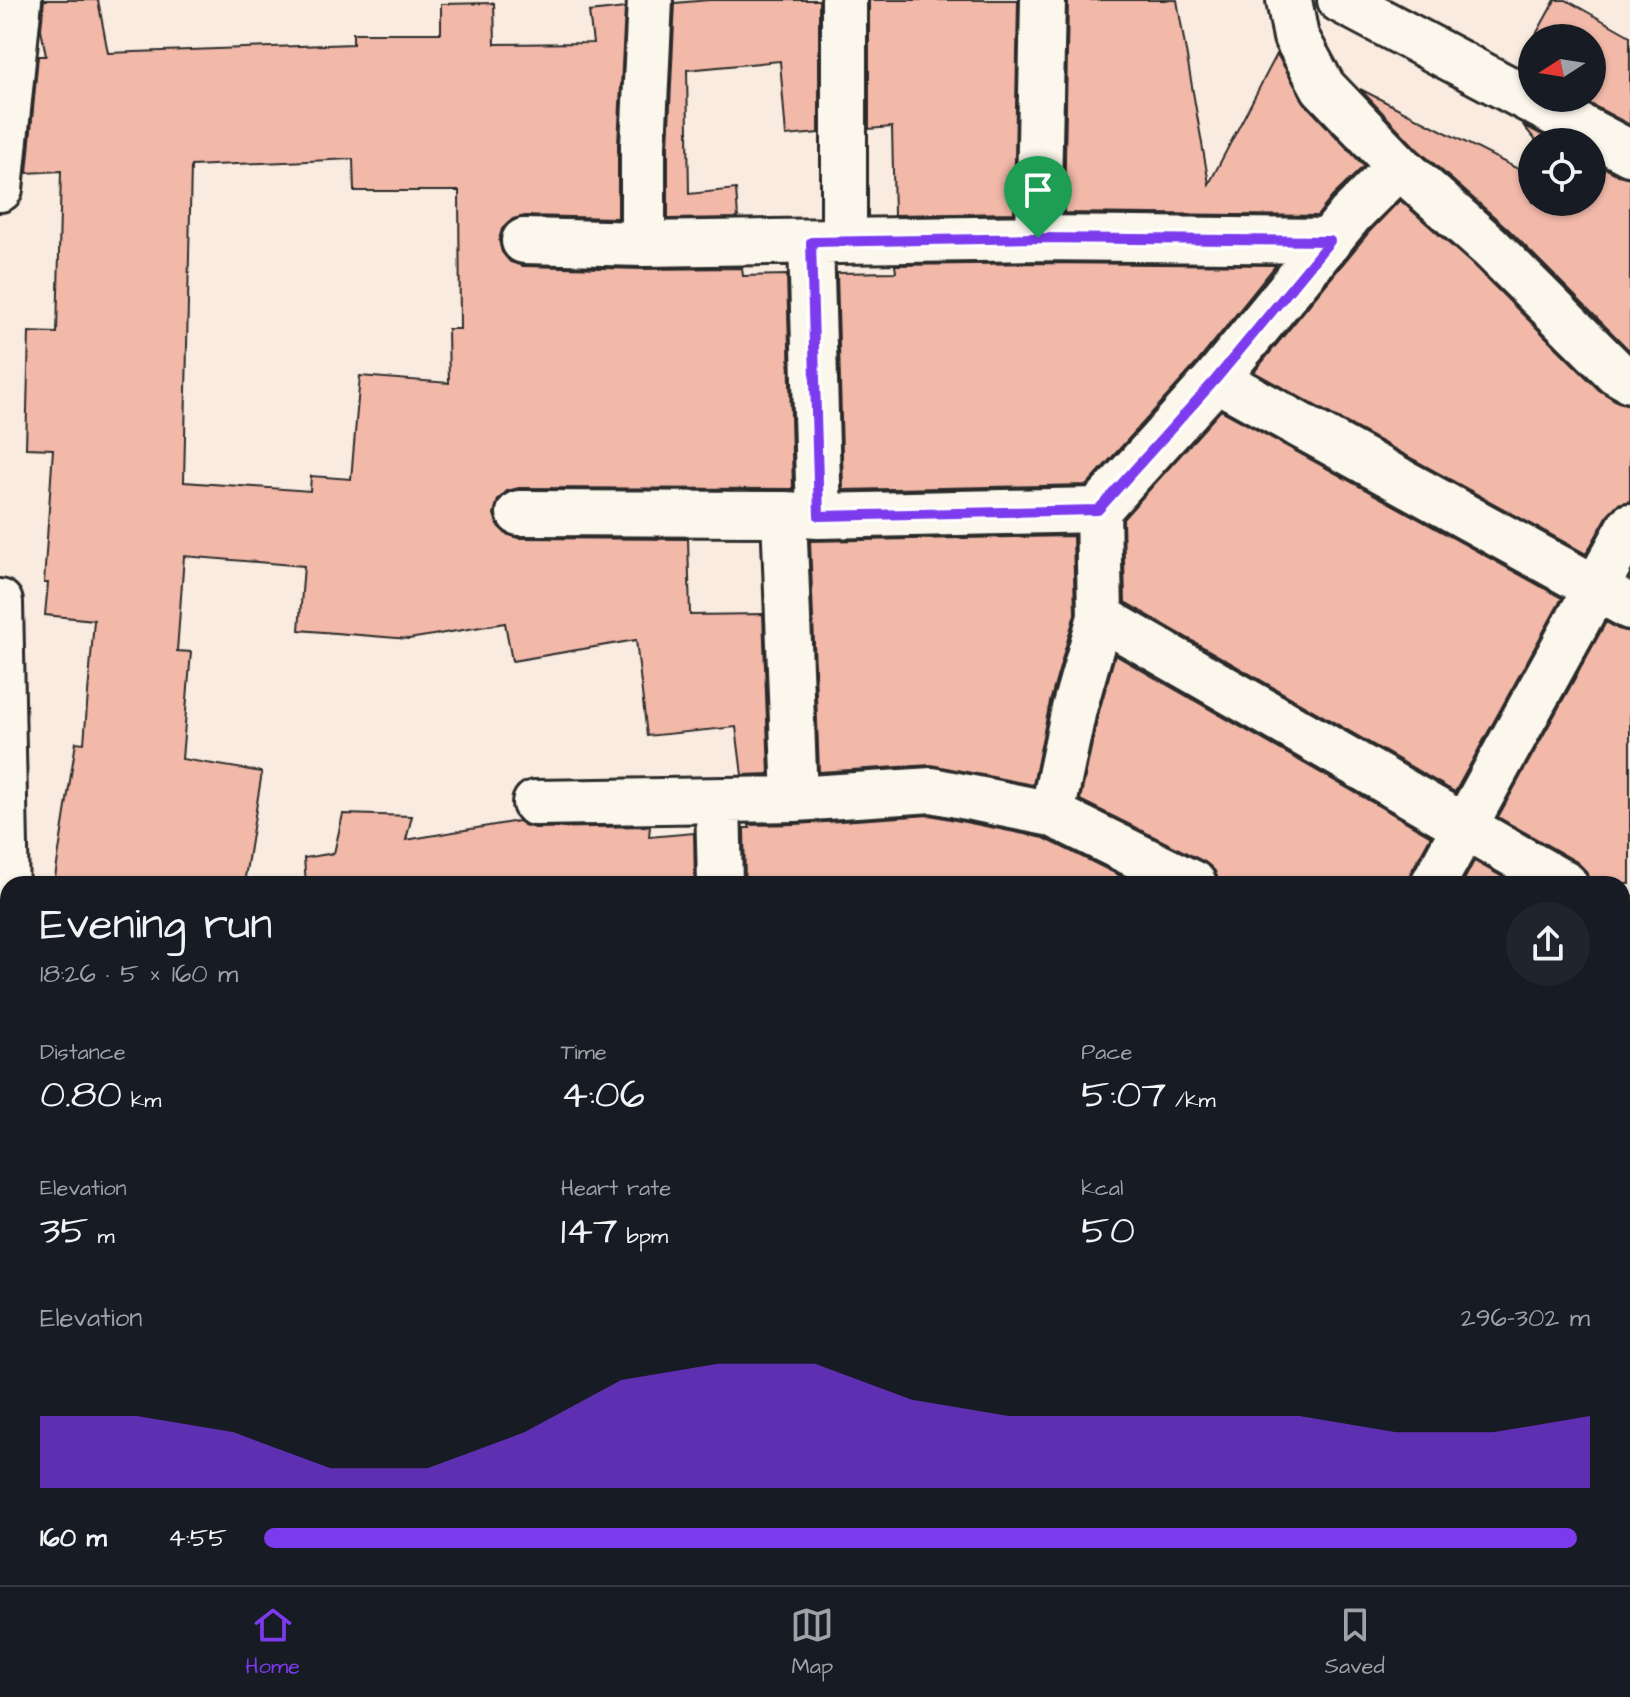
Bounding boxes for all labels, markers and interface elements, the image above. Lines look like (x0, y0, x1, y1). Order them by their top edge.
north arrow (1518, 24, 1606, 112)
map controls (1518, 24, 1606, 216)
button: locate (1518, 128, 1606, 216)
pin (1004, 156, 1072, 238)
icon: arrive (1016, 168, 1060, 212)
text: Evening run (40, 895, 272, 956)
button: share (1506, 902, 1590, 986)
text: 18:26 · 5 × 160 m (40, 956, 238, 992)
text: Distance (40, 1037, 126, 1068)
text: Time (561, 1037, 607, 1068)
text: Pace (1081, 1037, 1132, 1068)
text: 0.80 (40, 1068, 122, 1123)
text: 4:06 (561, 1068, 645, 1123)
text: 5:07 (1081, 1068, 1166, 1123)
text: km (122, 1085, 161, 1116)
text: /km (1166, 1085, 1216, 1116)
text: Elevation (40, 1173, 127, 1204)
text: Heart rate (561, 1173, 671, 1204)
text: kcal (1081, 1173, 1123, 1204)
text: 35 (40, 1204, 89, 1259)
text: 147 (561, 1204, 618, 1259)
text: 50 (1081, 1204, 1135, 1259)
text: m (89, 1221, 115, 1252)
text: bpm (618, 1221, 668, 1252)
text: Elevation (40, 1300, 142, 1336)
text: 296–302 m (1461, 1300, 1590, 1336)
text: 160 m (40, 1520, 107, 1556)
text: 4:55 (168, 1520, 227, 1556)
tab: Home (245, 1603, 300, 1682)
tab: Map (790, 1603, 834, 1682)
tab: Saved (1325, 1603, 1385, 1682)

